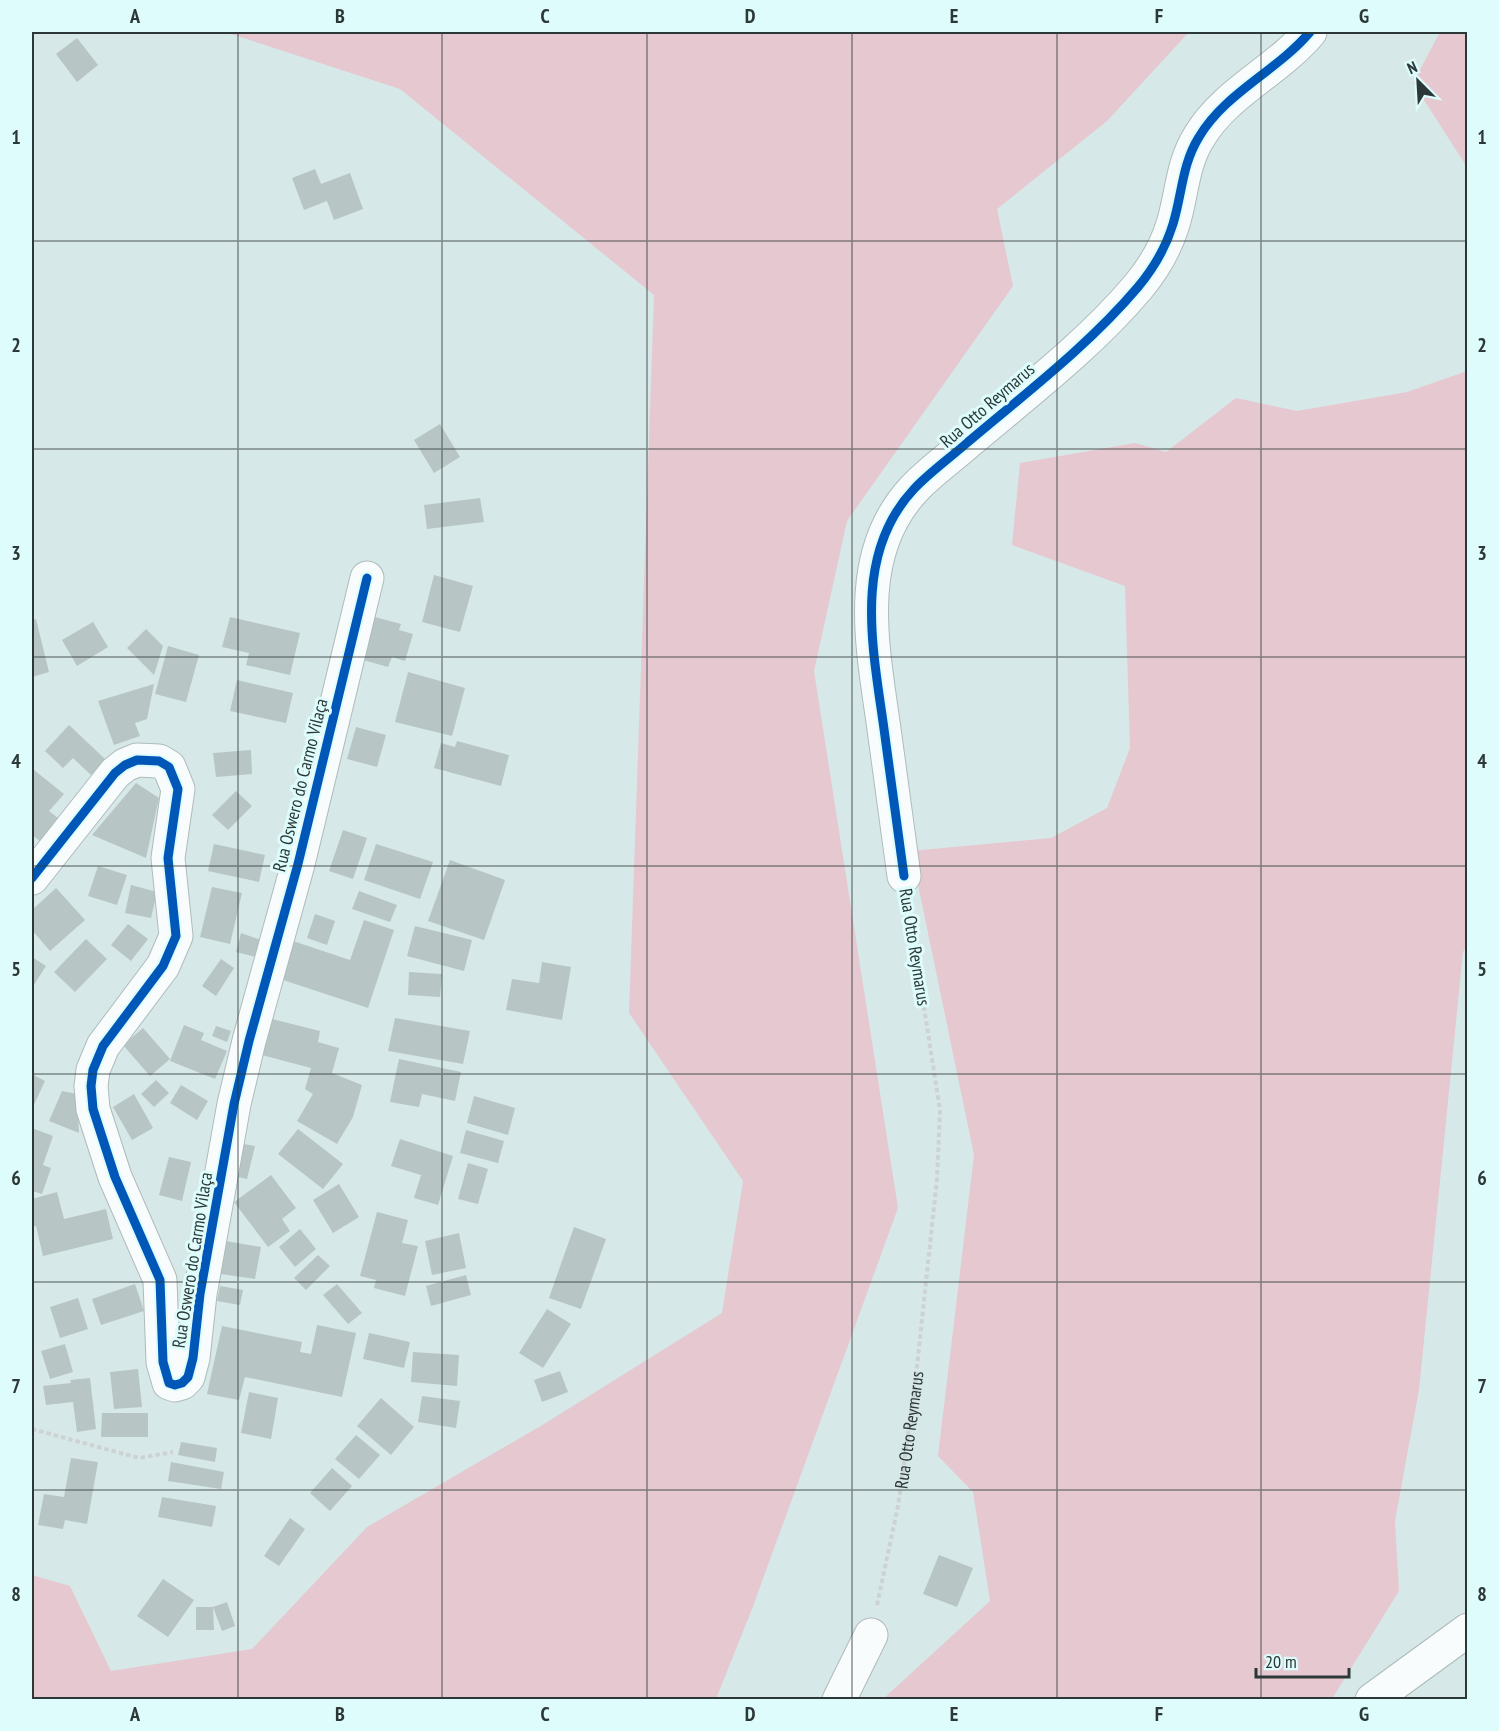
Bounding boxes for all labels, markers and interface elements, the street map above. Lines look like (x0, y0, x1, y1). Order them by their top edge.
text: A (129, 3, 141, 29)
text: B (335, 3, 345, 29)
text: C (540, 3, 550, 29)
text: D (745, 3, 756, 29)
text: E (950, 3, 958, 29)
text: F (1155, 3, 1163, 29)
text: G (1359, 3, 1369, 29)
north arrow (1388, 51, 1448, 111)
text: N (1404, 56, 1420, 78)
text: 1 (11, 124, 21, 150)
text: 1 (1477, 124, 1487, 150)
text: 2 (11, 332, 21, 358)
text: 2 (1477, 332, 1487, 358)
street label: Rua Otto Reymarus (935, 358, 1039, 452)
text: 3 (11, 540, 21, 566)
text: 3 (1477, 540, 1487, 566)
street label: Rua Oswero do Carmo Vilaça (267, 696, 333, 874)
text: 4 (11, 748, 21, 774)
text: 4 (1477, 748, 1487, 774)
street label: Rua Otto Reymarus (894, 887, 936, 1007)
text: 5 (11, 956, 21, 982)
text: 5 (1477, 956, 1487, 982)
text: 6 (11, 1165, 21, 1191)
text: 6 (1477, 1165, 1487, 1191)
street label: Rua Oswero do Carmo Vilaça (167, 1171, 217, 1349)
street label: Rua Otto Reymarus (889, 1370, 928, 1490)
text: 7 (11, 1373, 21, 1399)
text: 7 (1477, 1373, 1487, 1399)
text: 8 (11, 1581, 21, 1607)
text: 8 (1477, 1581, 1487, 1607)
scale bar (1256, 1641, 1349, 1679)
text: 20 m (1265, 1650, 1297, 1673)
text: A (129, 1701, 141, 1727)
text: B (335, 1701, 345, 1727)
text: C (540, 1701, 550, 1727)
text: D (745, 1701, 756, 1727)
text: E (950, 1701, 958, 1727)
text: F (1155, 1701, 1163, 1727)
text: G (1359, 1701, 1369, 1727)

